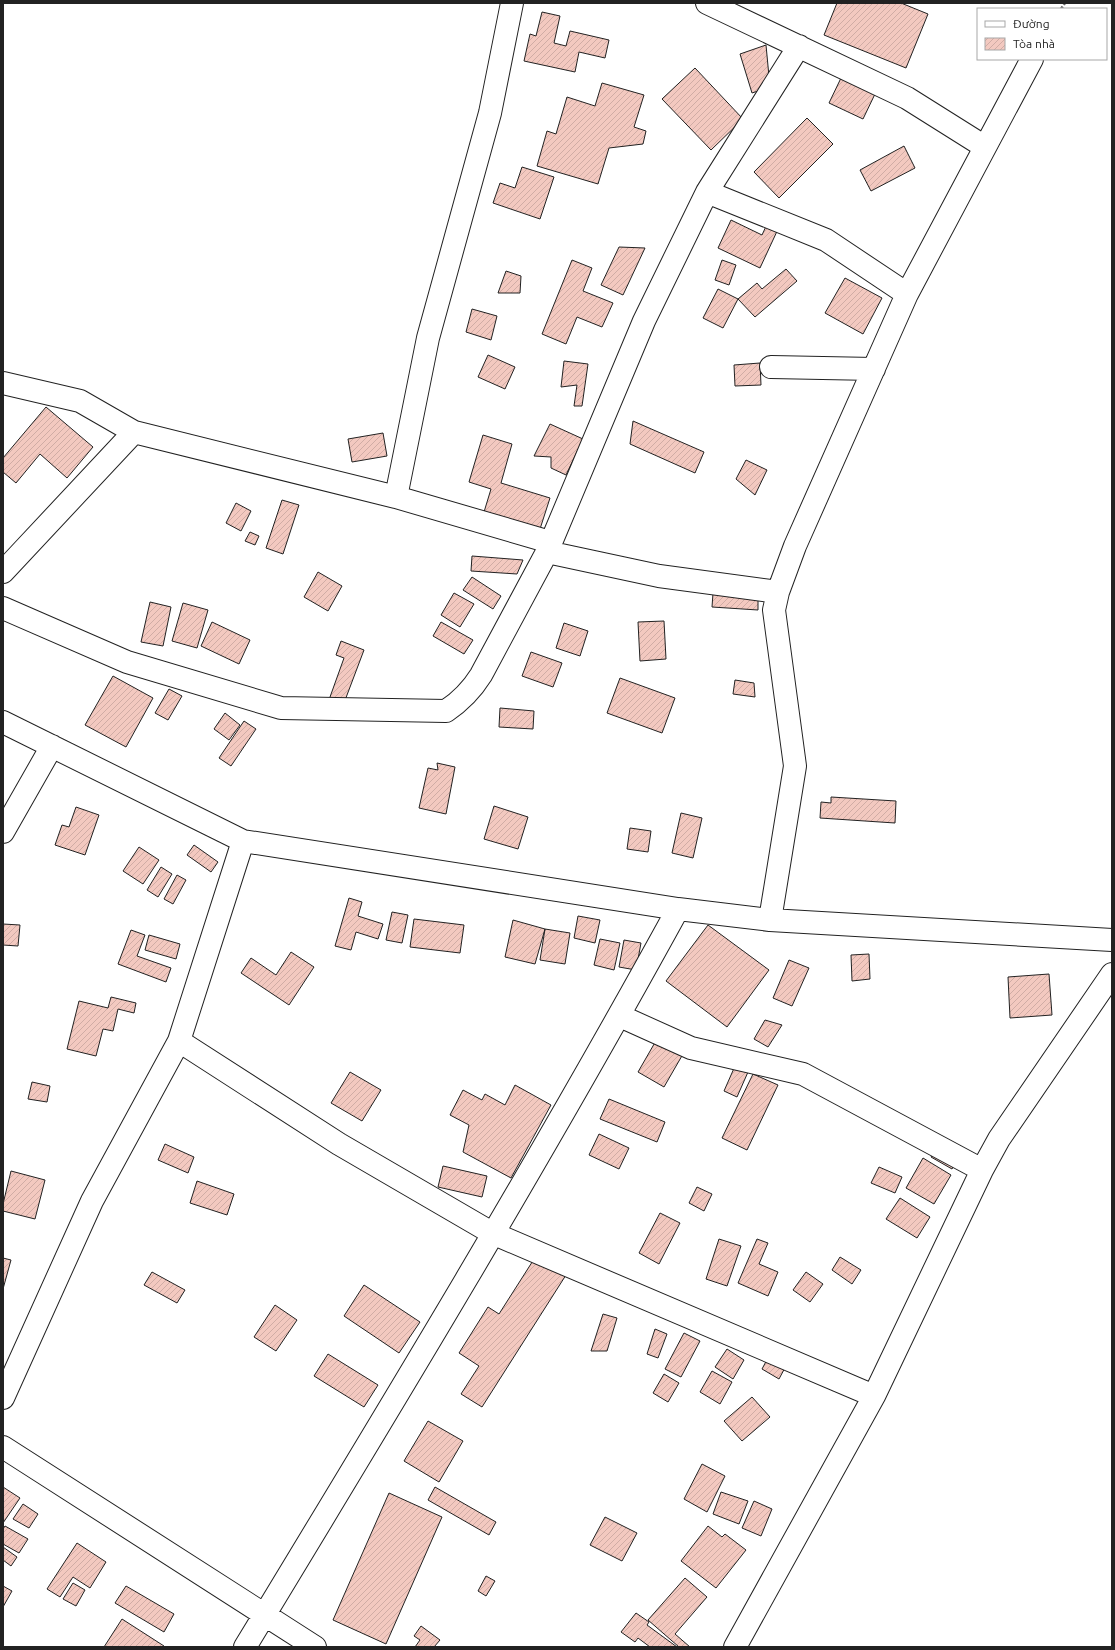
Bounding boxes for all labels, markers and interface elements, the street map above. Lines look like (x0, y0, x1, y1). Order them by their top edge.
legend (977, 8, 1107, 60)
text: Đường (1013, 17, 1050, 30)
text: Tòa nhà (1013, 37, 1055, 50)

